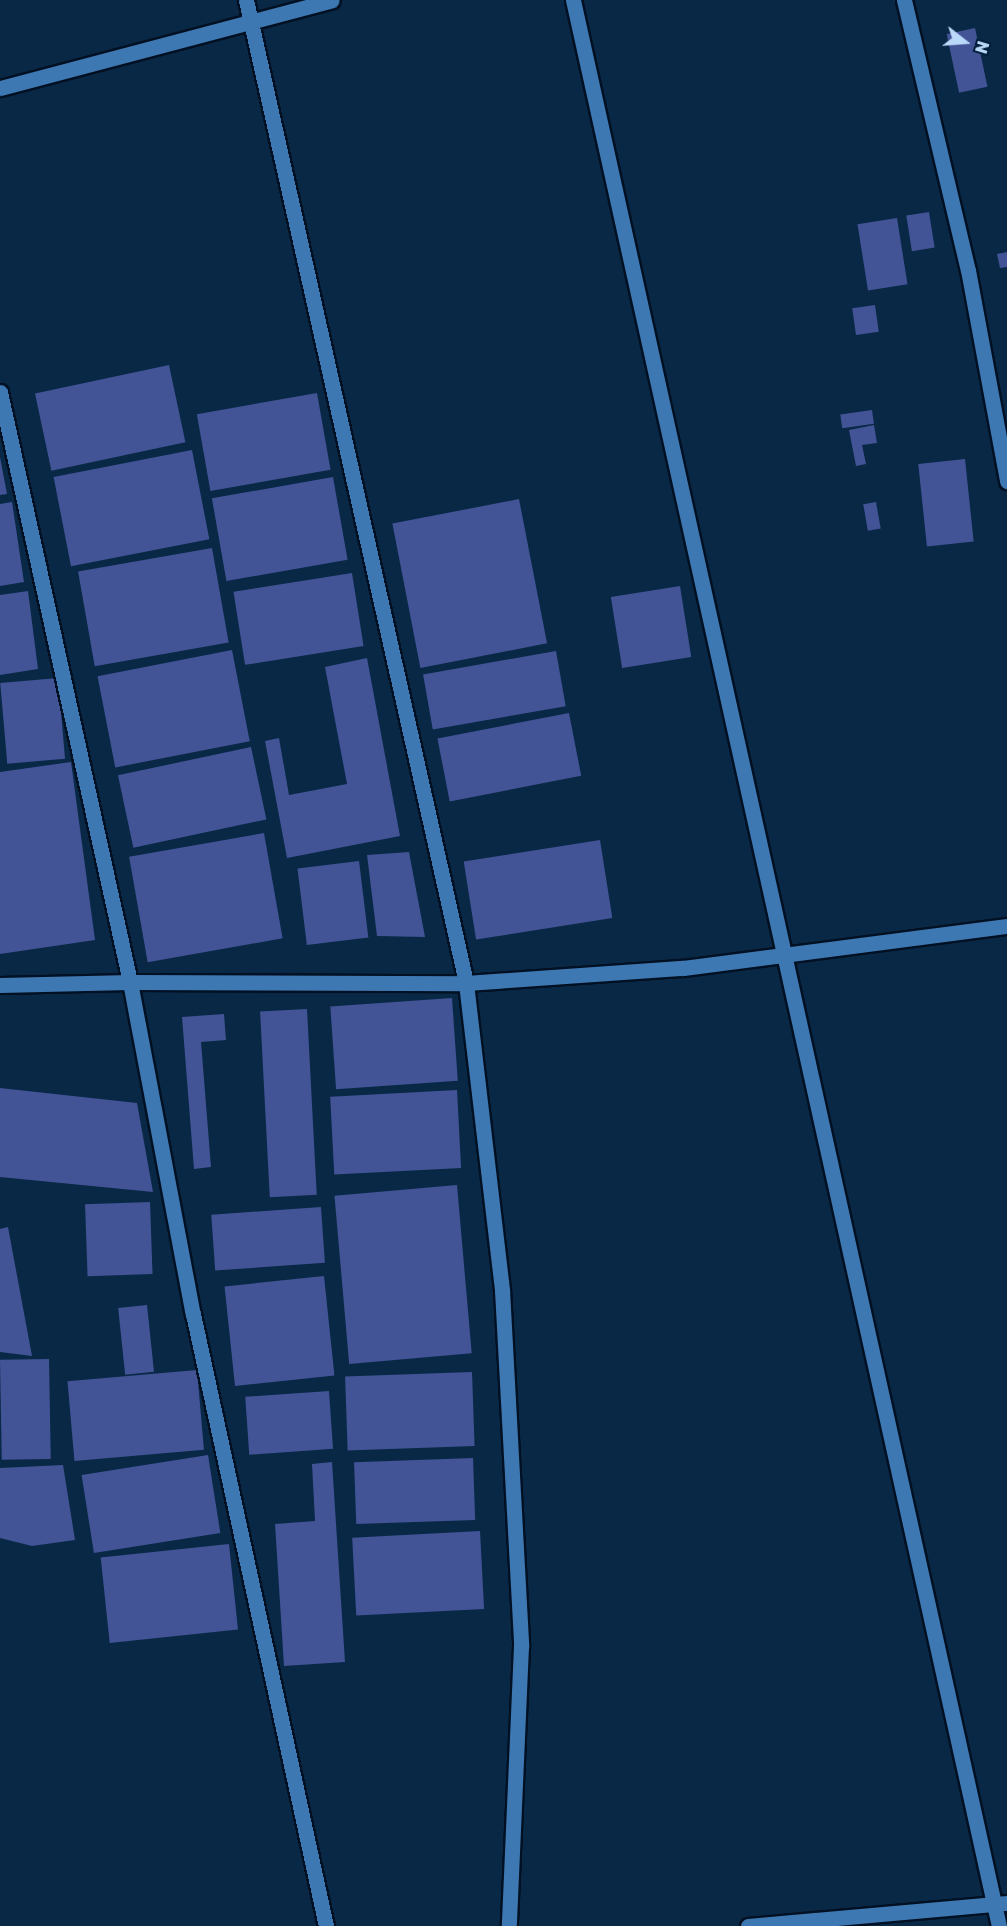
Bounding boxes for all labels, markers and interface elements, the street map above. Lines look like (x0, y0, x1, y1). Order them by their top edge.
north arrow (935, 12, 995, 72)
text: N (971, 39, 994, 56)

